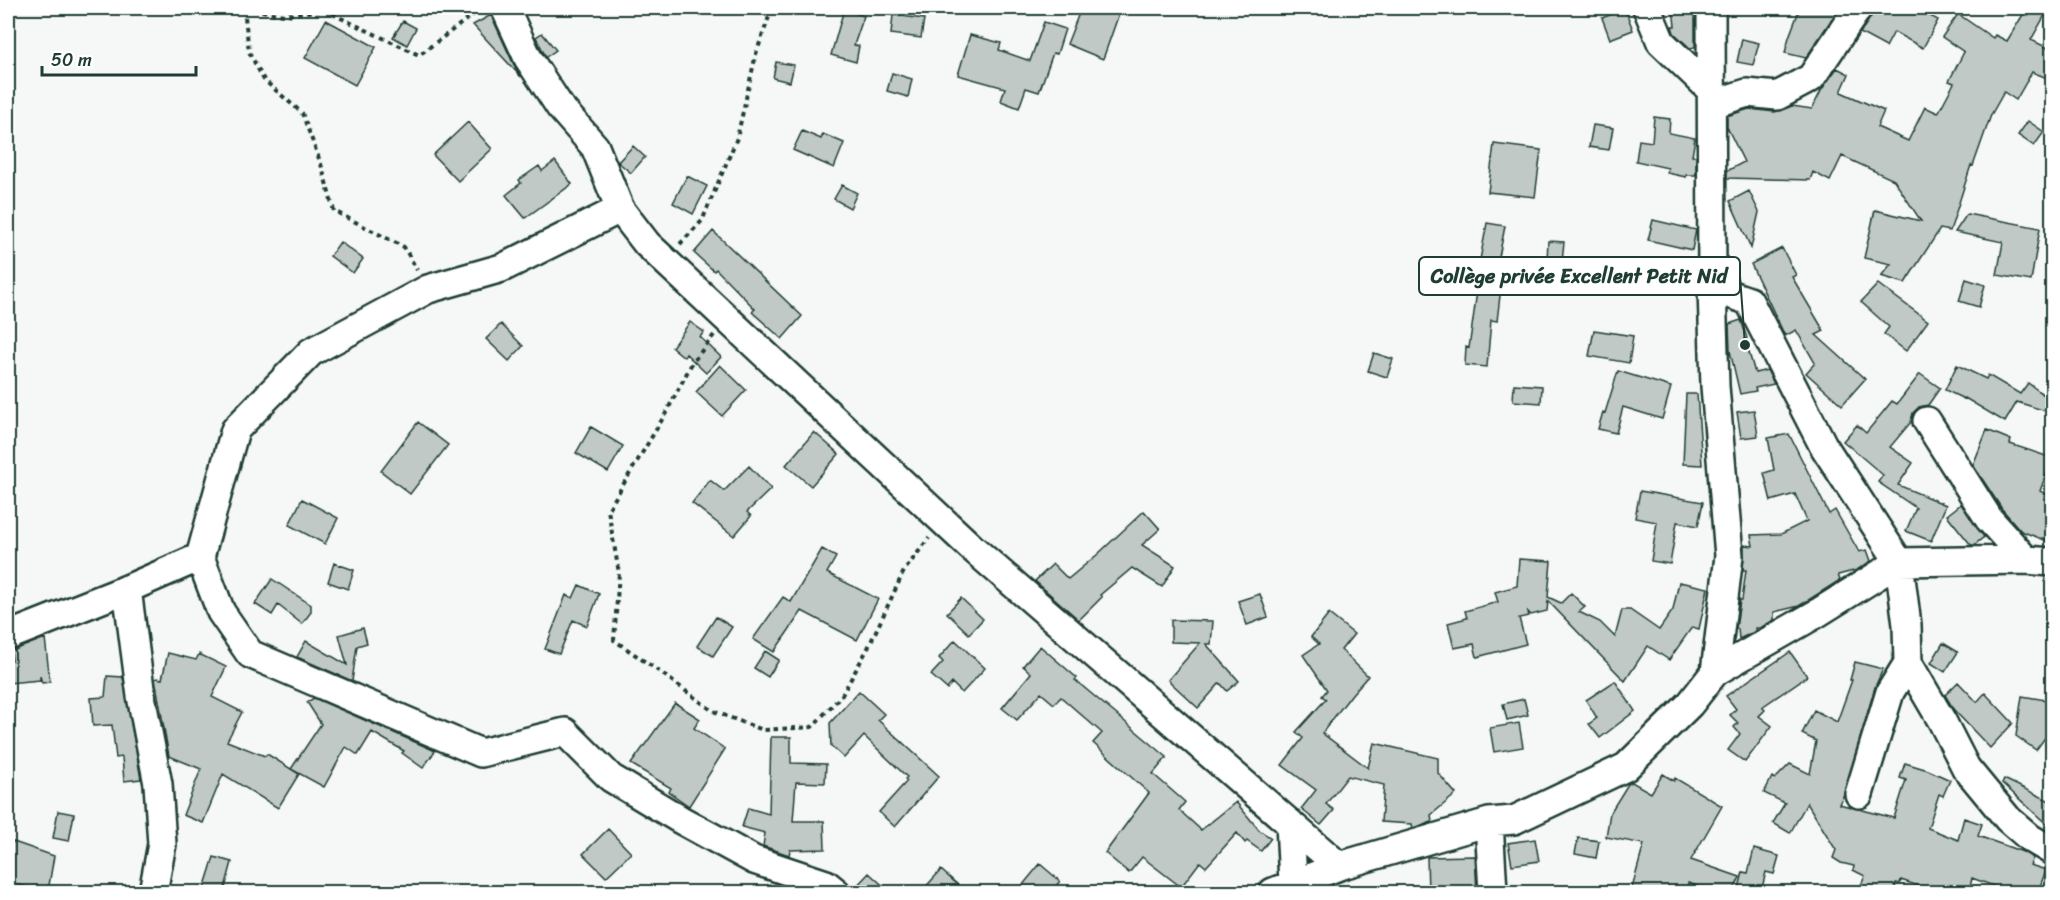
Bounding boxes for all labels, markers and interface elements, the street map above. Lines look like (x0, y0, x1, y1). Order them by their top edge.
scale bar (42, 39, 196, 77)
text: 50 m (51, 44, 92, 76)
callout: Collège privée Excellent Petit Nid (1419, 257, 1740, 295)
text: Collège privée Excellent Petit Nid (1430, 259, 1730, 294)

